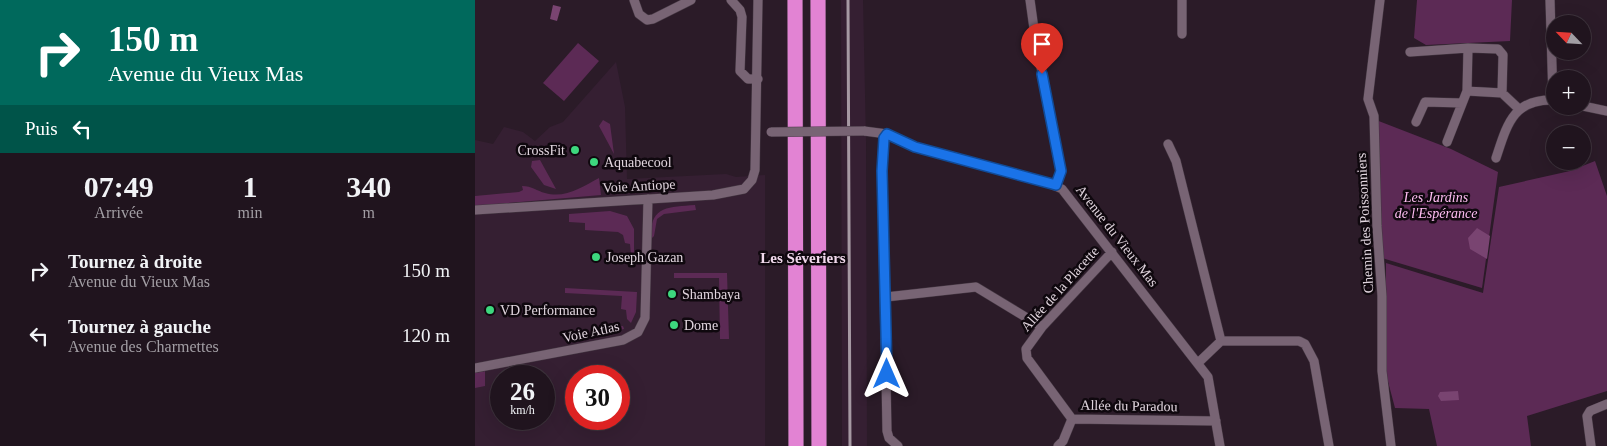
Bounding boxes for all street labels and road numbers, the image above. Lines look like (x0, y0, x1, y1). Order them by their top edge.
street label: Chemin des Poissonniers (1354, 152, 1376, 294)
street label: Voie Antiope (602, 177, 676, 195)
street label: Avenue du Vieux Mas (1073, 182, 1161, 290)
street label: Allée de la Placette (1018, 244, 1102, 334)
street label: Voie Atlas (561, 319, 621, 345)
street label: Allée du Paradou (1080, 398, 1178, 414)

